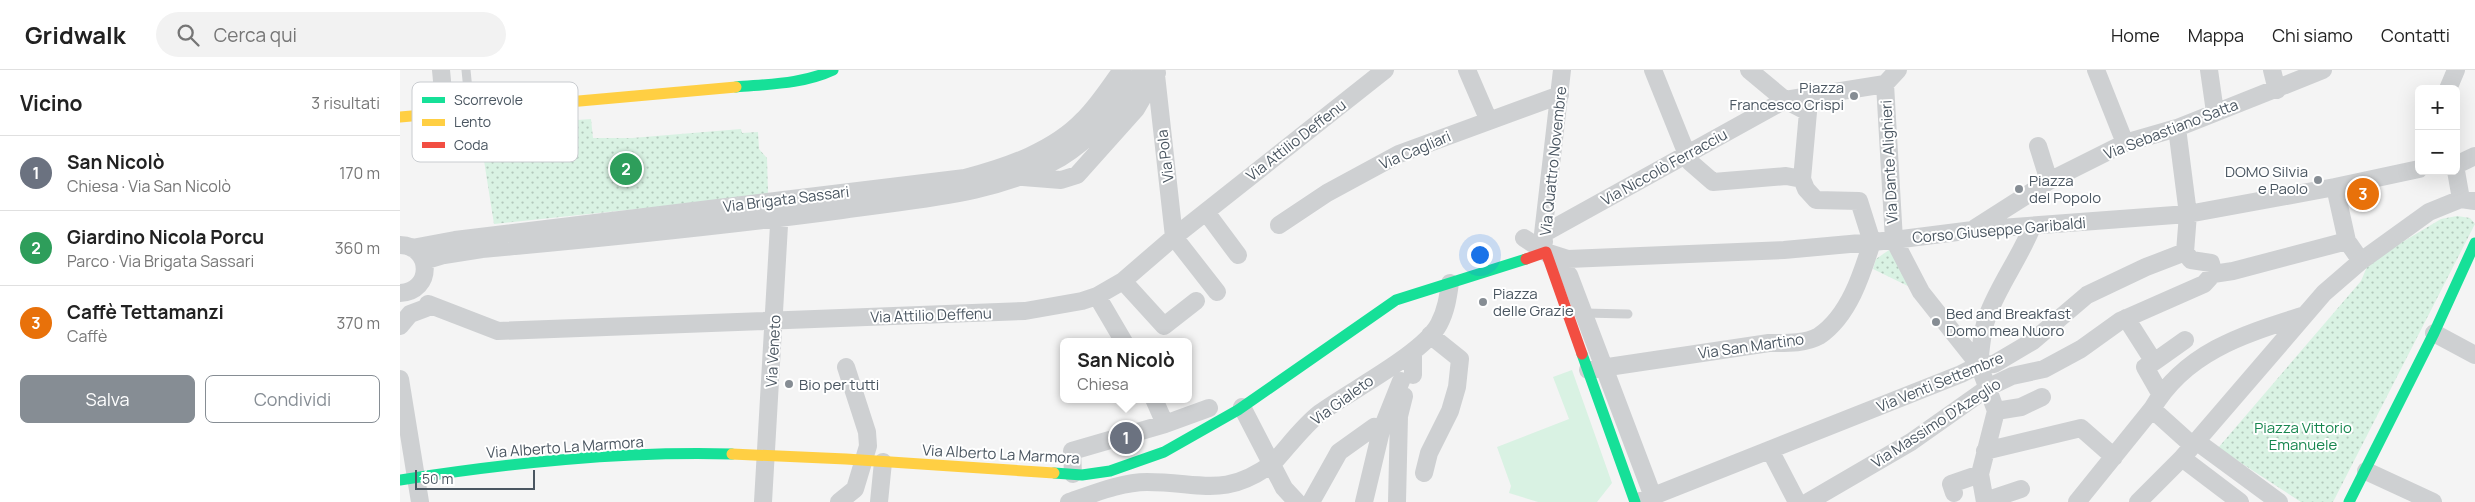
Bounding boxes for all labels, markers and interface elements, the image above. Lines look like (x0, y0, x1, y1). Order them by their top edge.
search box (156, 12, 506, 57)
text: Gridwalk (25, 18, 126, 51)
icon: search (174, 21, 202, 49)
text: Cerca qui (214, 22, 297, 48)
text: Home (2111, 23, 2160, 47)
text: Mappa (2188, 23, 2244, 47)
text: Chi siamo (2272, 23, 2353, 47)
text: Contatti (2381, 23, 2450, 47)
place label: Piazza Francesco Crispi (1730, 77, 1844, 115)
legend (412, 82, 578, 162)
street label: Via Quattro Novembre (1535, 85, 1571, 237)
map controls (2415, 85, 2460, 175)
button: + (2415, 85, 2460, 130)
text: Vicino (20, 89, 83, 117)
text: Scorrevole (454, 90, 523, 109)
marker: Piazza Francesco Crispi (1848, 90, 1860, 102)
text: 3 risultati (311, 92, 380, 114)
street label: Via Attilio Deffenu (1242, 94, 1350, 186)
street label: Via Sebastiano Satta (2101, 94, 2241, 164)
street label: Via Dante Alighieri (1875, 100, 1903, 224)
text: Lento (454, 112, 491, 131)
street label: Via Niccolò Ferracciu (1597, 124, 1731, 210)
street label: Via Cagliari (1376, 126, 1454, 174)
street label: Via Pola (1151, 128, 1179, 184)
button: − (2415, 130, 2460, 175)
text: Coda (454, 135, 488, 154)
text: San Nicolò (67, 149, 165, 175)
pin: 2 (610, 150, 642, 188)
place label: DOMO Silvia e Paolo (2225, 161, 2308, 199)
text: 1 (32, 162, 40, 184)
text: 170 m (339, 162, 380, 184)
place label: Piazza del Popolo (2029, 170, 2101, 208)
marker: DOMO Silvia e Paolo (2312, 174, 2324, 186)
text: Chiesa · Via San Nicolò (67, 175, 231, 197)
pin: 3 (2347, 175, 2379, 213)
street label: Via Brigata Sassari (722, 181, 850, 217)
marker: Piazza del Popolo (2013, 183, 2025, 195)
street label: Corso Giuseppe Garibaldi (1911, 212, 2087, 248)
text: Giardino Nicola Porcu (67, 224, 264, 250)
text: 2 (31, 237, 41, 259)
text: 360 m (335, 237, 380, 259)
your location (1467, 242, 1493, 268)
text: Parco · Via Brigata Sassari (67, 250, 254, 272)
place label: Piazza delle Grazie (1493, 283, 1574, 321)
marker: Piazza delle Grazie (1477, 296, 1489, 308)
text: Caffè Tettamanzi (67, 299, 224, 325)
street label: Via Attilio Deffenu (870, 302, 992, 328)
place label: Bed and Breakfast Domo mea Nuoro (1946, 303, 2071, 341)
text: 3 (31, 312, 41, 334)
text: 370 m (337, 312, 380, 334)
street label: Via Veneto (761, 314, 785, 388)
marker: Bed and Breakfast Domo mea Nuoro (1930, 316, 1942, 328)
text: Caffè (67, 325, 107, 347)
street label: Via San Martino (1697, 328, 1805, 364)
popup (1060, 338, 1192, 403)
text: San Nicolò (1077, 347, 1175, 373)
street label: Via Venti Settembre (1873, 347, 2007, 417)
street label: Via Gialeto (1306, 370, 1378, 430)
text: Chiesa (1077, 373, 1129, 395)
street label: Via Massimo D'Azeglio (1867, 373, 2005, 473)
place label: Bio per tutti (799, 374, 879, 395)
button: Salva (20, 375, 195, 423)
button: Condividi (205, 375, 380, 423)
marker: Bio per tutti (783, 378, 795, 390)
park label: Piazza Vittorio Emanuele (2254, 417, 2352, 455)
pin: 1 (1110, 419, 1142, 457)
street label: Via Alberto La Marmora (486, 431, 644, 463)
street label: Via Alberto La Marmora (922, 439, 1080, 469)
scale bar (415, 467, 535, 490)
text: 50 m (422, 469, 453, 488)

